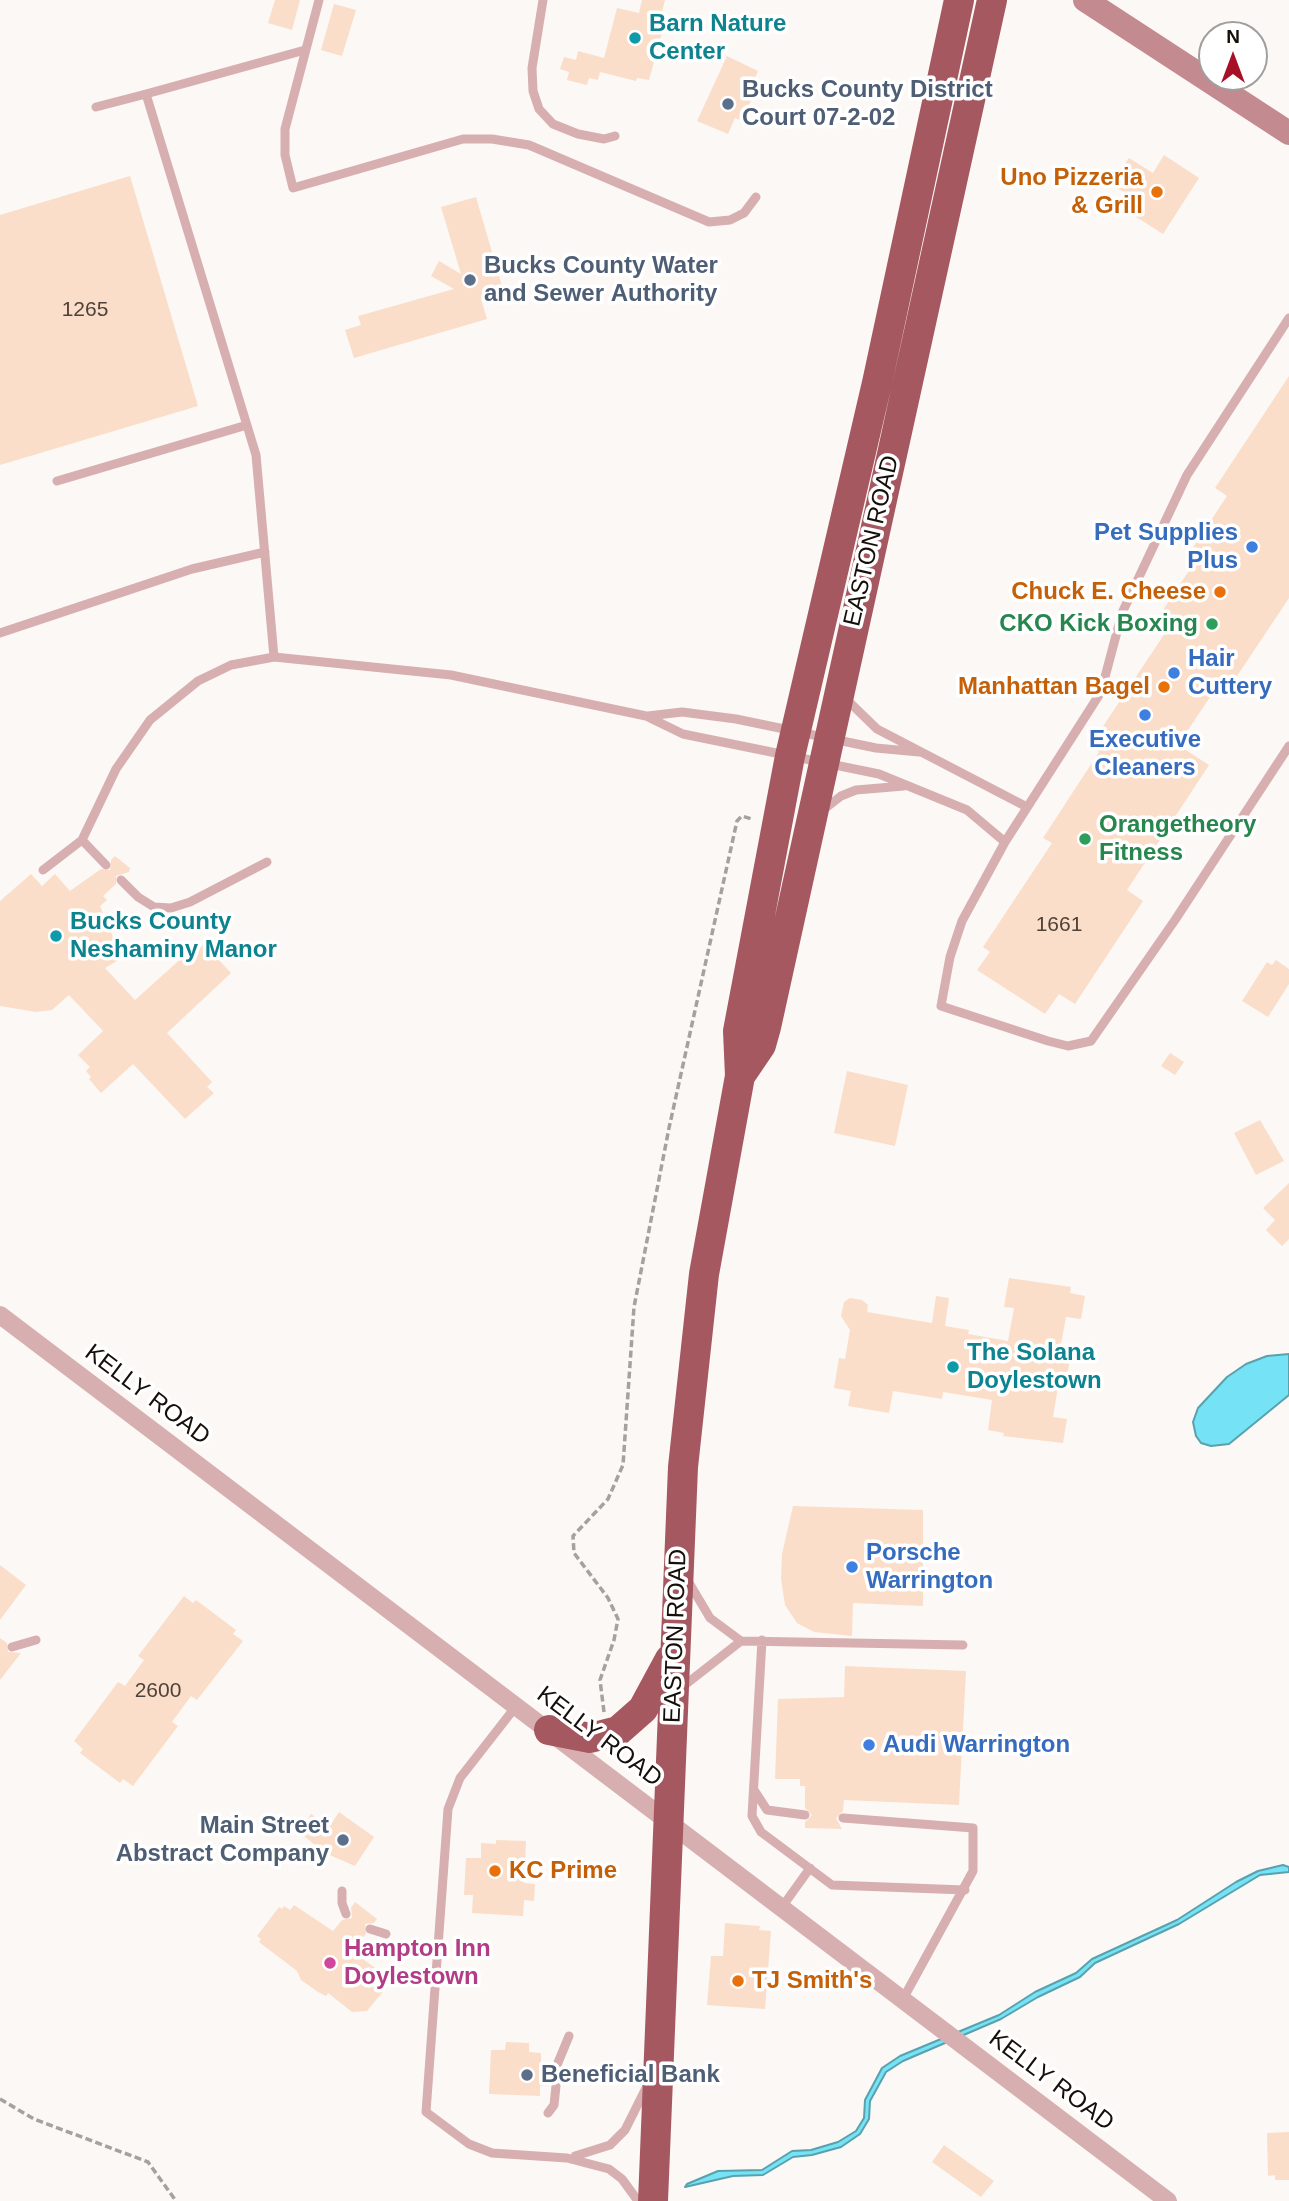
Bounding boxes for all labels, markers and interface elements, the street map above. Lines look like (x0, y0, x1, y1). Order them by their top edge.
place label: Barn Nature Center (649, 10, 786, 66)
north arrow (1198, 21, 1268, 91)
text: N (1226, 26, 1240, 47)
marker: Barn Nature Center (627, 30, 643, 46)
place label: Bucks County District Court 07-2-02 (742, 76, 993, 132)
marker: Bucks County District Court 07-2-02 (720, 96, 736, 112)
place label: Uno Pizzeria & Grill (1000, 164, 1143, 220)
marker: Uno Pizzeria & Grill (1149, 184, 1165, 200)
place label: Bucks County Water and Sewer Authority (484, 252, 718, 308)
marker: Bucks County Water and Sewer Authority (462, 272, 478, 288)
house number: 1265 (62, 297, 108, 323)
street label: EASTON ROAD (838, 453, 906, 629)
place label: Pet Supplies Plus (1094, 519, 1238, 575)
marker: Pet Supplies Plus (1244, 539, 1260, 555)
place label: Chuck E. Cheese (1011, 578, 1206, 606)
marker: Chuck E. Cheese (1212, 584, 1228, 600)
place label: CKO Kick Boxing (999, 610, 1198, 638)
marker: CKO Kick Boxing (1204, 616, 1220, 632)
place label: Hair Cuttery (1188, 645, 1272, 701)
marker: Hair Cuttery (1166, 665, 1182, 681)
place label: Manhattan Bagel (958, 673, 1150, 701)
marker: Manhattan Bagel (1156, 679, 1172, 695)
marker: Executive Cleaners (1137, 707, 1153, 723)
place label: Executive Cleaners (1089, 726, 1201, 782)
place label: Orangetheory Fitness (1099, 811, 1256, 867)
marker: Orangetheory Fitness (1077, 831, 1093, 847)
place label: Bucks County Neshaminy Manor (70, 908, 277, 964)
house number: 1661 (1036, 912, 1082, 938)
marker: Bucks County Neshaminy Manor (48, 928, 64, 944)
street label: KELLY ROAD (79, 1339, 215, 1451)
place label: The Solana Doylestown (967, 1339, 1102, 1395)
marker: The Solana Doylestown (945, 1359, 961, 1375)
place label: Porsche Warrington (866, 1539, 993, 1595)
street label: EASTON ROAD (659, 1548, 693, 1724)
marker: Porsche Warrington (844, 1559, 860, 1575)
house number: 2600 (135, 1678, 181, 1704)
street label: KELLY ROAD (531, 1681, 667, 1793)
place label: Audi Warrington (883, 1731, 1070, 1759)
marker: Audi Warrington (861, 1737, 877, 1753)
place label: Main Street Abstract Company (116, 1812, 329, 1868)
marker: Main Street Abstract Company (335, 1832, 351, 1848)
place label: KC Prime (509, 1857, 617, 1885)
marker: KC Prime (487, 1863, 503, 1879)
place label: Hampton Inn Doylestown (344, 1935, 491, 1991)
marker: Hampton Inn Doylestown (322, 1955, 338, 1971)
place label: TJ Smith's (752, 1967, 872, 1995)
marker: TJ Smith's (730, 1973, 746, 1989)
street label: KELLY ROAD (983, 2025, 1119, 2137)
place label: Beneficial Bank (541, 2061, 720, 2089)
marker: Beneficial Bank (519, 2067, 535, 2083)

